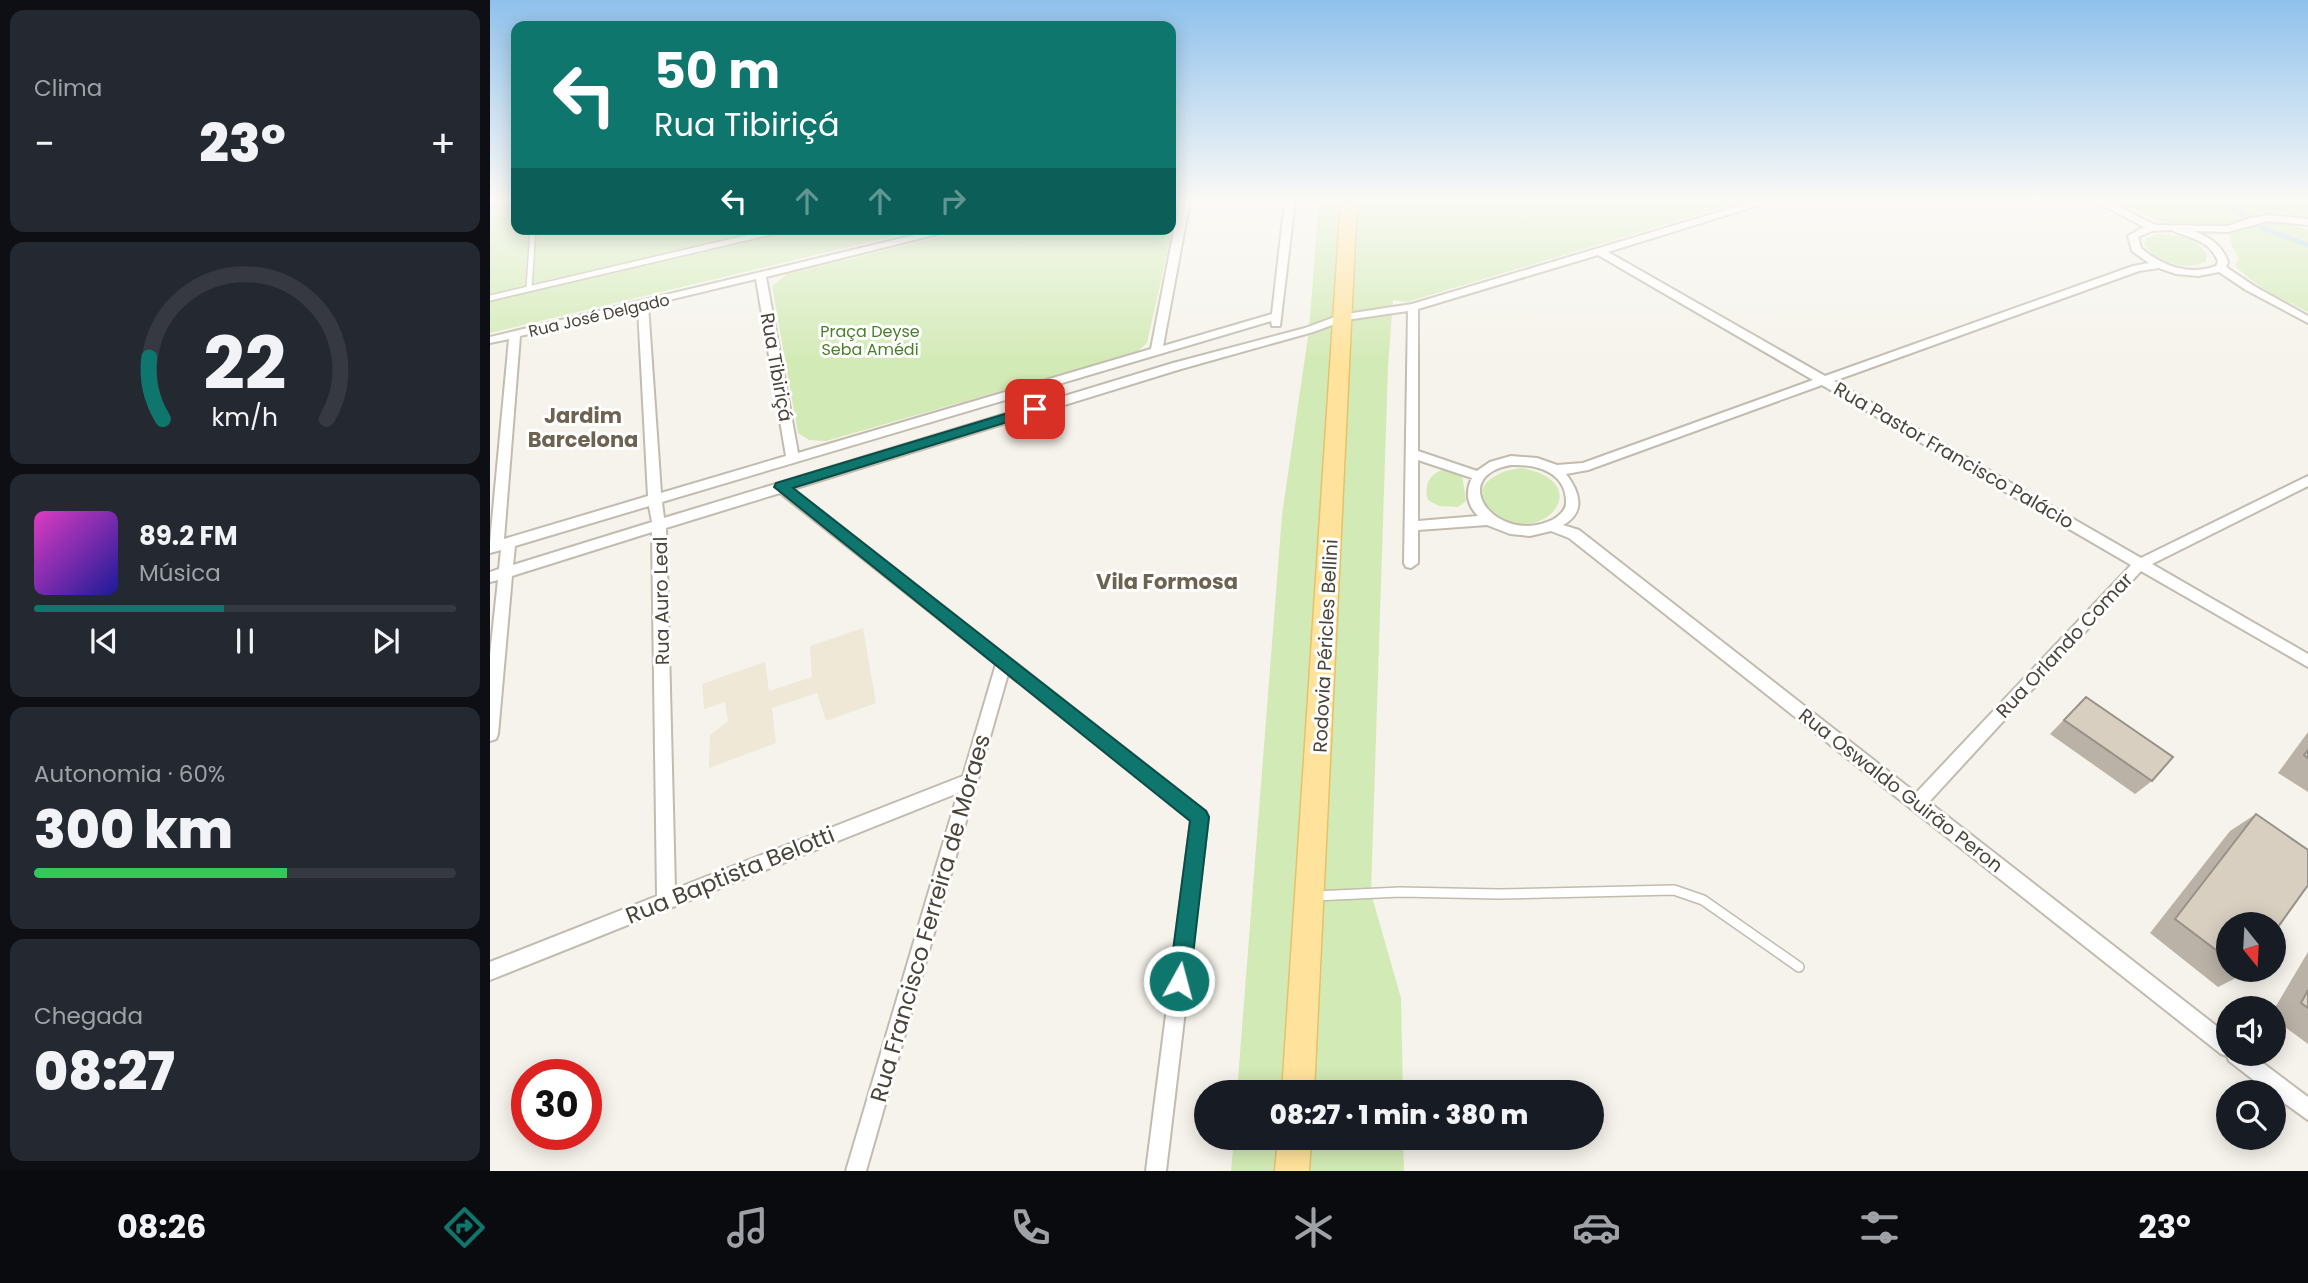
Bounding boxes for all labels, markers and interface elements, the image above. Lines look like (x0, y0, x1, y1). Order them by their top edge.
text: 50 m (654, 37, 780, 105)
icon: left (539, 49, 630, 140)
text: Clima (34, 72, 102, 104)
text: Rua Tibiriçá (654, 102, 840, 147)
text: 23° (199, 107, 286, 180)
text: − (34, 117, 55, 170)
text: + (430, 117, 456, 170)
icon: left (715, 182, 753, 220)
icon: ahead (788, 182, 826, 220)
icon: ahead (861, 182, 899, 220)
icon: right (934, 182, 972, 220)
street label: Rua José Delgado (526, 288, 672, 343)
street label: Rua Tibiriçá (754, 310, 799, 424)
text: 22 (203, 314, 287, 415)
park label: Praça Deyse Seba Amédi (820, 320, 920, 361)
street label: Rua Pastor Francisco Palácio (1829, 376, 2079, 535)
pin (1005, 379, 1065, 439)
icon: arrive (1016, 390, 1054, 428)
text: km/h (212, 400, 278, 435)
district label: Jardim Barcelona (528, 401, 638, 454)
text: 89.2 FM (139, 518, 238, 554)
street label: Rua Auro Leal (647, 537, 676, 665)
street label: Rodovia Péricles Bellini (1306, 539, 1345, 753)
text: Música (139, 557, 221, 589)
district label: Vila Formosa (1096, 567, 1238, 596)
street label: Rua Orlando Comar (1990, 567, 2139, 724)
icon: previous (85, 622, 123, 660)
icon: pause (226, 622, 264, 660)
icon: next (367, 622, 405, 660)
street label: Rua Oswaldo Guirão Peron (1793, 702, 2009, 879)
street label: Rua Francisco Ferreira de Moraes (862, 730, 998, 1106)
text: Autonomia · 60% (34, 758, 225, 790)
text: 300 km (34, 793, 233, 866)
street label: Rua Baptista Belotti (621, 818, 839, 932)
north arrow (2216, 912, 2286, 982)
map controls (2216, 912, 2286, 1150)
position arrow (1142, 944, 1216, 1018)
button: sound (2216, 996, 2286, 1066)
text: Chegada (34, 1000, 143, 1032)
text: 08:27 (34, 1035, 175, 1108)
speed limit sign: 30 (511, 1059, 602, 1150)
button: search (2216, 1080, 2286, 1150)
text: 08:27 · 1 min · 380 m (1270, 1097, 1528, 1133)
icon: directions (440, 1203, 489, 1252)
icon: music (723, 1203, 772, 1252)
icon: phone (1006, 1203, 1055, 1252)
icon: climate (1289, 1203, 1338, 1252)
icon: car (1572, 1203, 1621, 1252)
icon: filters (1855, 1203, 1904, 1252)
text: 08:26 (117, 1204, 206, 1249)
text: 23° (2138, 1204, 2191, 1249)

